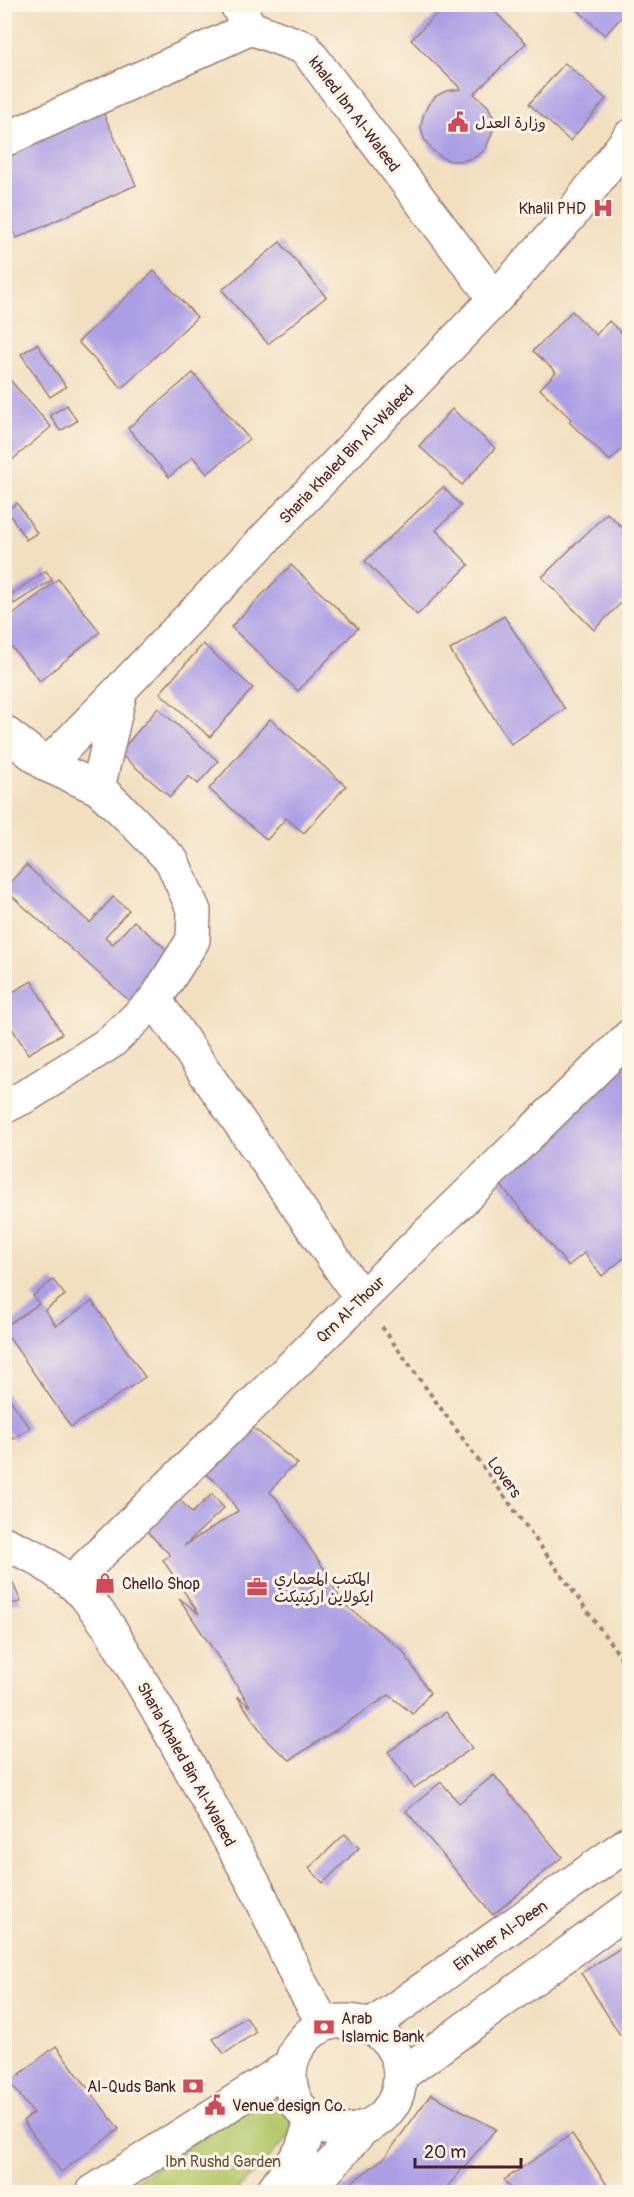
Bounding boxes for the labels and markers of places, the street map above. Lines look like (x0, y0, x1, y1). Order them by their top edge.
public building icon: وزارة العدل (446, 110, 470, 134)
place label: وزارة العدل (475, 113, 546, 133)
hospital icon: Khalil PHD (591, 196, 615, 220)
place label: Khalil PHD (518, 199, 586, 219)
place label: المكتب المعماري ايكولاين اركيتيكت (274, 1569, 374, 1607)
shop icon: Chello Shop (93, 1571, 117, 1595)
place label: Chello Shop (122, 1574, 200, 1594)
office icon: المكتب المعماري ايكولاين اركيتيكت (245, 1575, 269, 1599)
place label: Arab Islamic Bank (341, 2009, 425, 2047)
bank icon: Arab Islamic Bank (312, 2015, 336, 2039)
bank icon: Al-Quds Bank (181, 2074, 205, 2098)
place label: Al-Quds Bank (87, 2077, 176, 2097)
public building icon: Venue design Co. (203, 2093, 227, 2117)
place label: Venue design Co. (232, 2096, 346, 2116)

